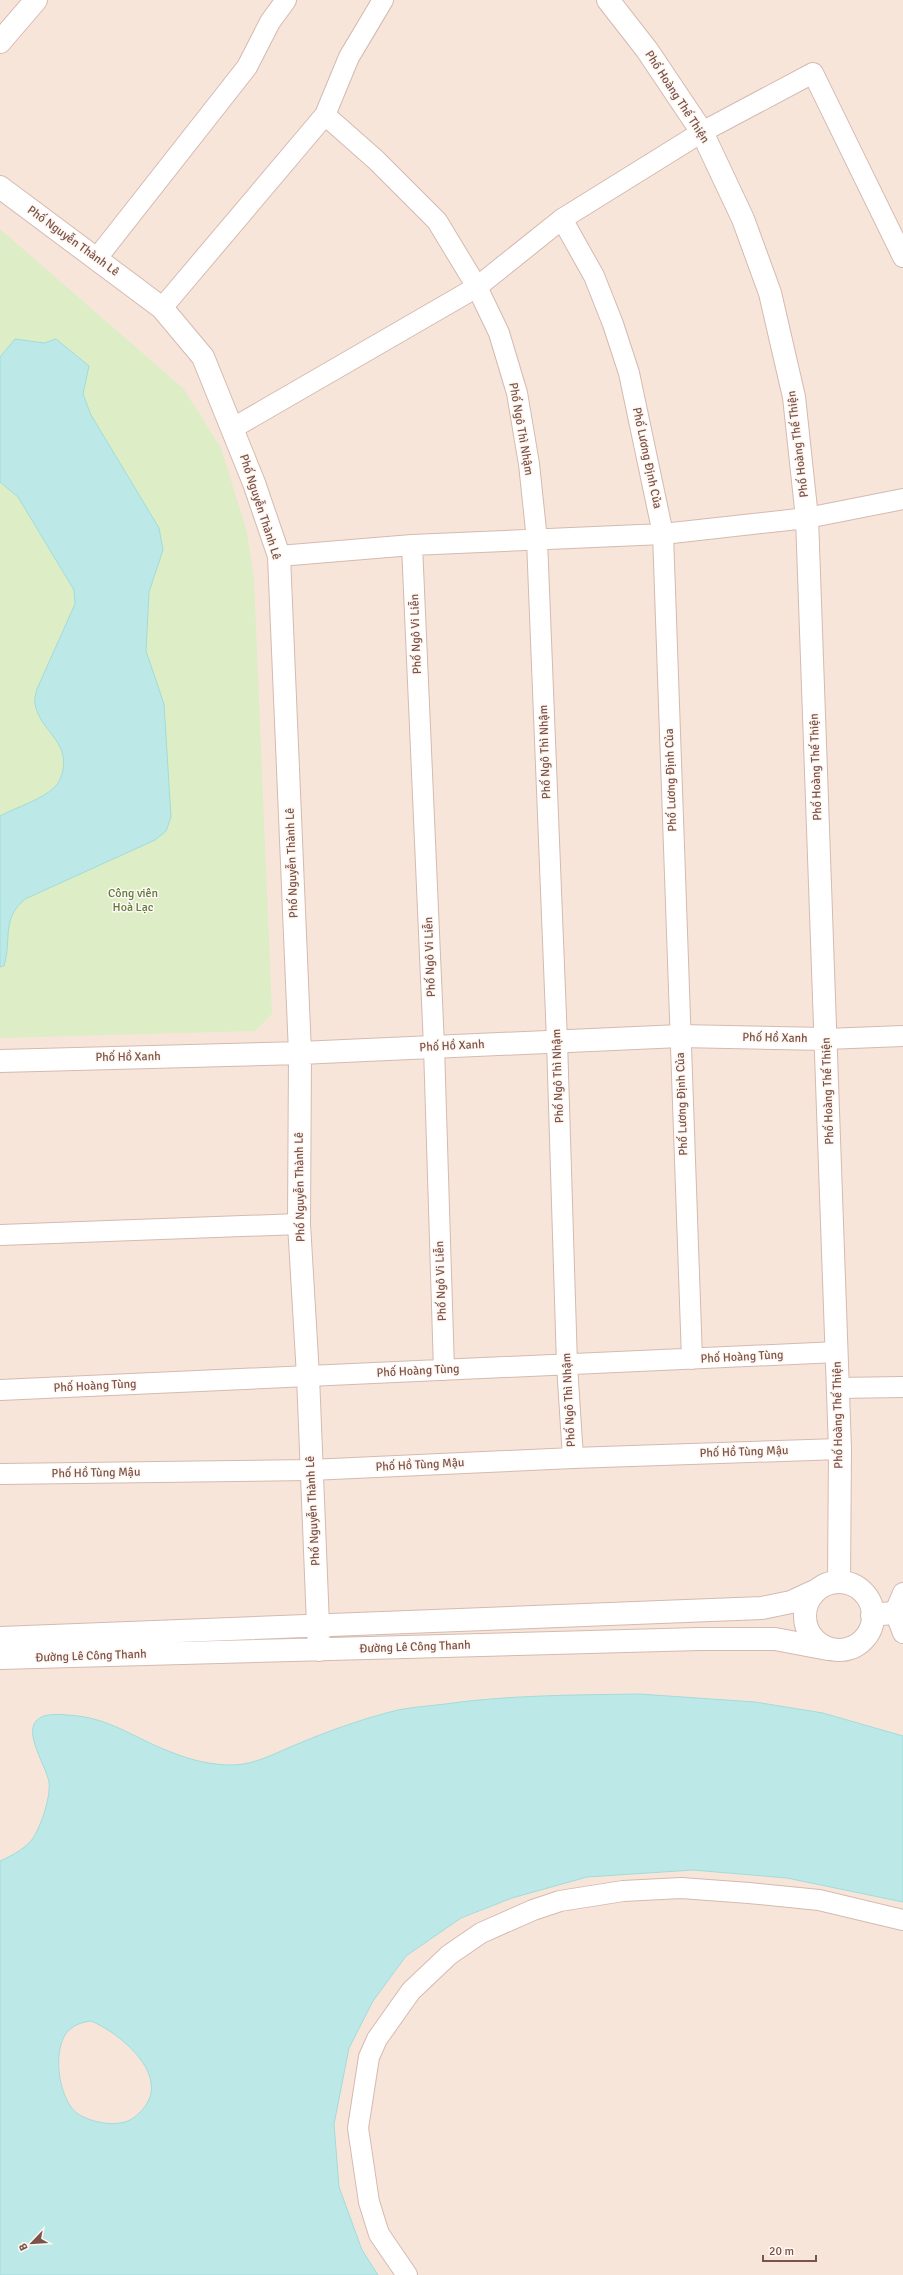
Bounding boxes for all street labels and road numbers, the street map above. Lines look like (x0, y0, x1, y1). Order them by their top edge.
street label: Phố Hoàng Thế Thiện (641, 48, 713, 146)
street label: Phố Nguyễn Thành Lê (24, 203, 122, 279)
street label: Phố Ngô Thì Nhậm (505, 381, 537, 477)
street label: Phố Hoàng Thế Thiện (784, 390, 812, 498)
street label: Phố Lương Định Của (629, 406, 665, 510)
street label: Phố Nguyễn Thành Lê (236, 452, 284, 562)
street label: Phố Ngô Vi Liễn (407, 594, 425, 674)
street label: Phố Ngô Thì Nhậm (536, 705, 554, 799)
street label: Phố Hoàng Thế Thiện (807, 713, 825, 821)
street label: Phố Lương Định Của (662, 728, 680, 832)
street label: Phố Nguyễn Thành Lê (283, 808, 301, 918)
street label: Phố Ngô Vi Liễn (421, 917, 439, 997)
street label: Phố Ngô Thì Nhậm (549, 1029, 567, 1123)
street label: Phố Hồ Xanh (742, 1030, 808, 1046)
street label: Phố Hồ Xanh (419, 1037, 485, 1055)
street label: Phố Hoàng Thế Thiện (819, 1037, 837, 1145)
street label: Phố Hồ Xanh (95, 1049, 161, 1065)
street label: Phố Lương Định Của (673, 1052, 691, 1156)
street label: Phố Nguyễn Thành Lê (292, 1132, 308, 1242)
street label: Phố Ngô Vi Liễn (432, 1241, 450, 1321)
street label: Phố Hoàng Tùng (700, 1347, 784, 1367)
street label: Phố Ngô Thì Nhậm (559, 1353, 579, 1447)
street label: Phố Hoàng Tùng (376, 1361, 460, 1381)
street label: Phố Hoàng Thế Thiện (830, 1361, 846, 1469)
street label: Phố Hoàng Tùng (53, 1376, 137, 1396)
street label: Phố Hồ Tùng Mậu (699, 1443, 789, 1461)
street label: Phố Hồ Tùng Mậu (375, 1455, 465, 1475)
street label: Phố Nguyễn Thành Lê (303, 1456, 323, 1566)
street label: Phố Hồ Tùng Mậu (51, 1465, 141, 1481)
street label: Đường Lê Công Thanh (359, 1638, 471, 1656)
street label: Đường Lê Công Thanh (35, 1647, 147, 1665)

